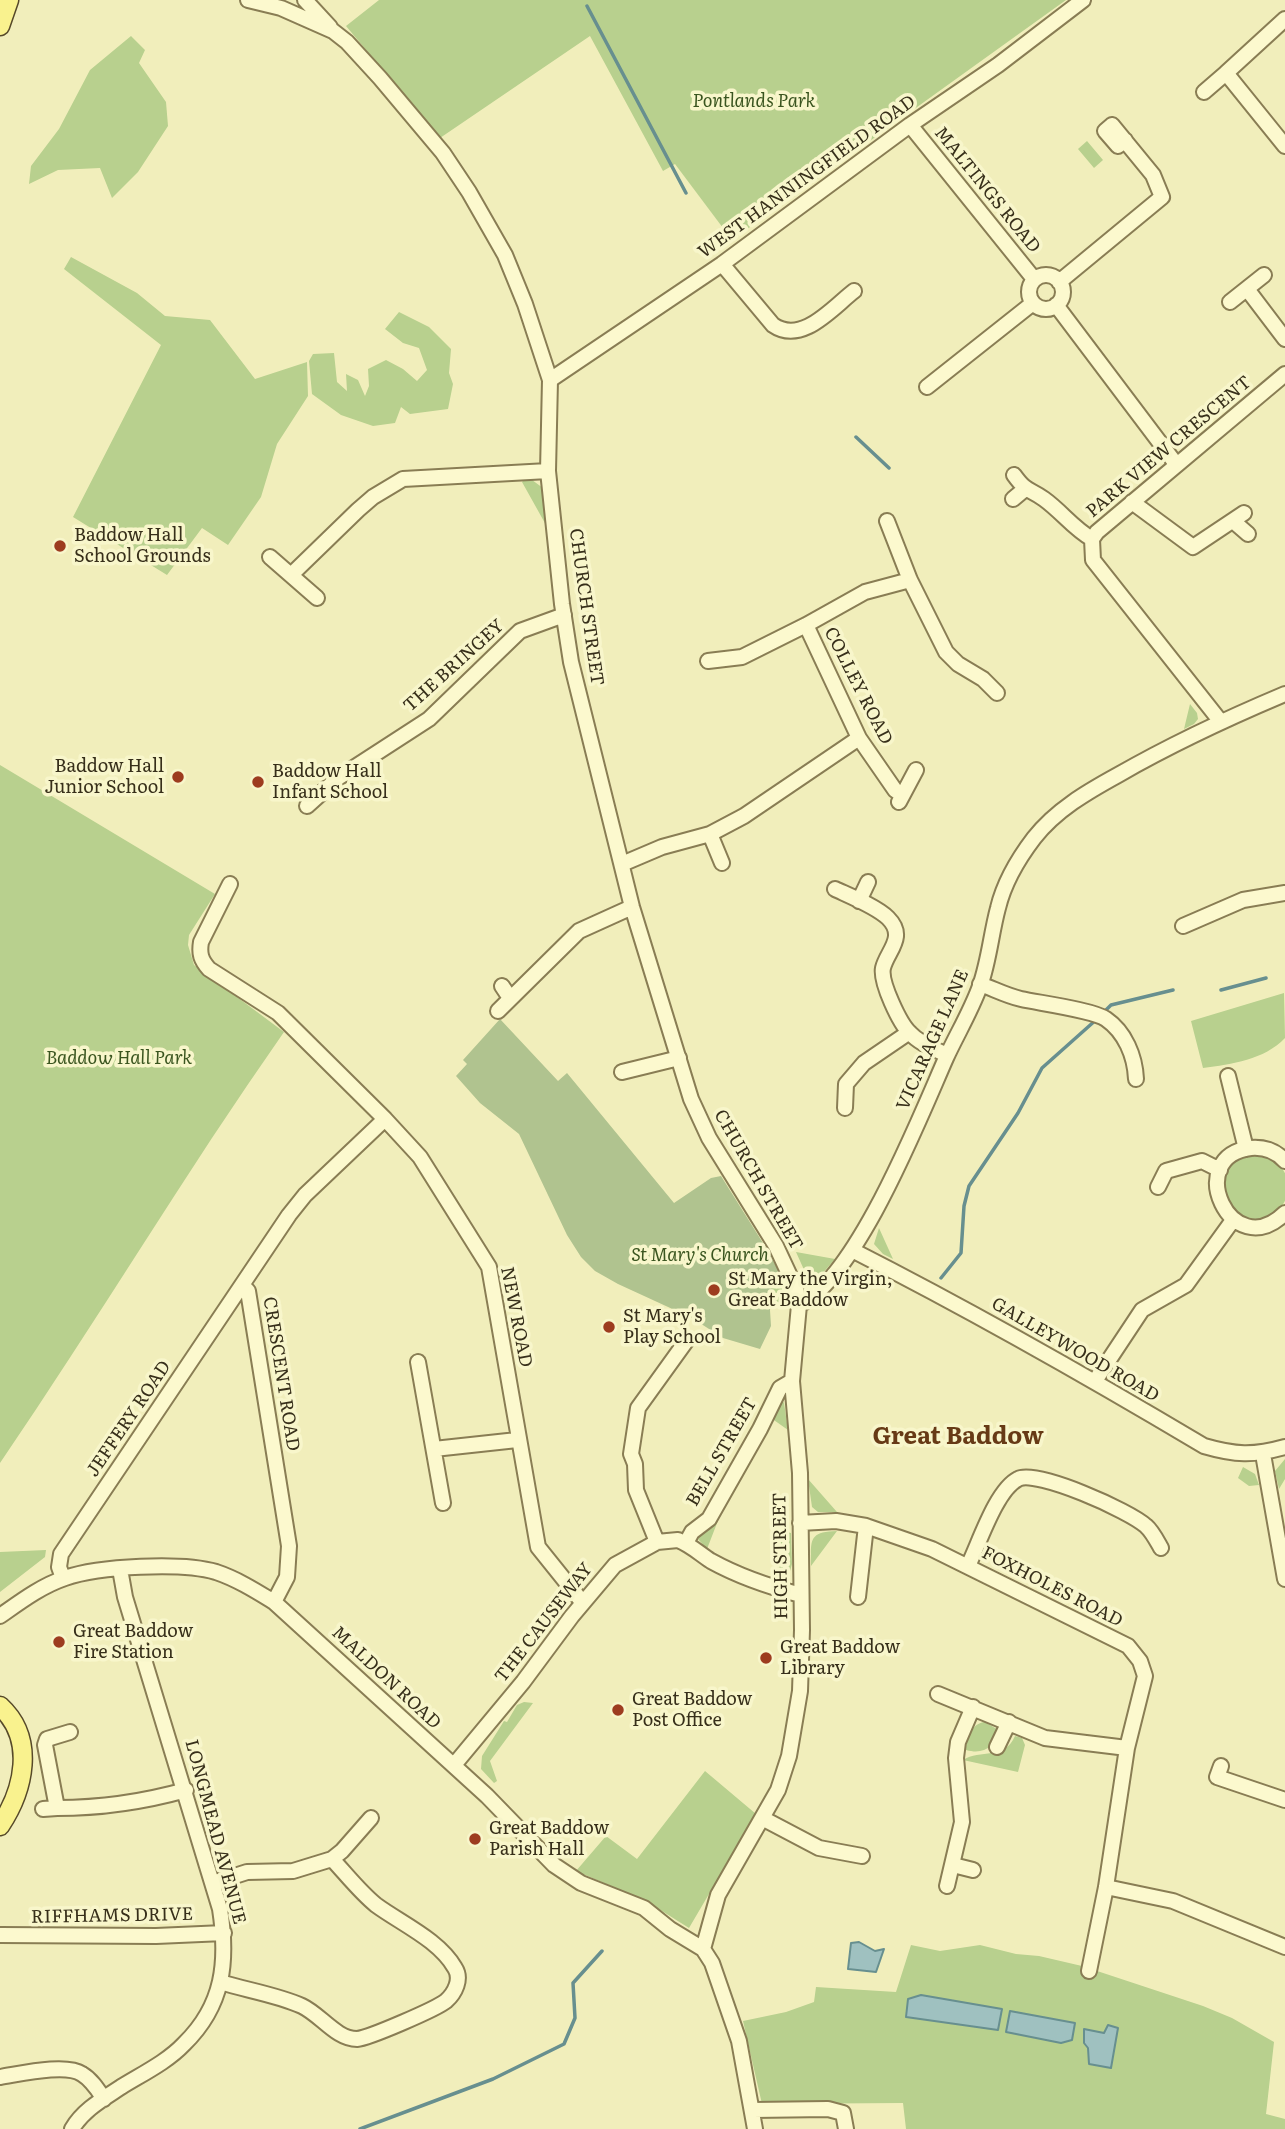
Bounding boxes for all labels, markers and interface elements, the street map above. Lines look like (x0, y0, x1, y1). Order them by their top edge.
park label: Pontlands Park (692, 91, 816, 113)
street label: WEST HANNINGFIELD ROAD (694, 91, 920, 263)
street label: MALTINGS ROAD (929, 123, 1045, 257)
street label: PARK VIEW CRESCENT (1082, 372, 1256, 522)
place label: Baddow Hall School Grounds (74, 525, 211, 568)
street label: CHURCH STREET (564, 527, 608, 687)
marker: Baddow Hall School Grounds (52, 538, 68, 554)
street label: THE BRINGEY (399, 615, 509, 717)
street label: COLLEY ROAD (819, 624, 897, 748)
place label: Baddow Hall Junior School (44, 756, 164, 798)
place label: Baddow Hall Infant School (272, 761, 388, 804)
marker: Baddow Hall Junior School (170, 769, 186, 785)
marker: Baddow Hall Infant School (250, 774, 266, 790)
street label: VICARAGE LANE (892, 966, 974, 1114)
park label: Baddow Hall Park (46, 1048, 192, 1070)
street label: CHURCH STREET (709, 1106, 807, 1254)
park label: St Mary's Church (631, 1245, 769, 1267)
street label: NEW ROAD (496, 1265, 536, 1369)
place label: St Mary the Virgin, Great Baddow (728, 1269, 893, 1312)
marker: St Mary the Virgin, Great Baddow (706, 1282, 722, 1298)
street label: GALLEYWOOD ROAD (987, 1293, 1163, 1407)
street label: CRESCENT ROAD (258, 1295, 304, 1453)
place label: St Mary's Play School (623, 1306, 721, 1348)
marker: St Mary's Play School (601, 1319, 617, 1335)
street label: JEFFERY ROAD (82, 1357, 176, 1481)
street label: BELL STREET (682, 1394, 762, 1510)
district label: Great Baddow (872, 1423, 1044, 1451)
street label: HIGH STREET (769, 1492, 793, 1620)
street label: FOXHOLES ROAD (978, 1542, 1126, 1632)
street label: THE CAUSEWAY (490, 1559, 598, 1687)
place label: Great Baddow Fire Station (73, 1621, 193, 1664)
street label: MALDON ROAD (327, 1622, 445, 1734)
marker: Great Baddow Fire Station (51, 1634, 67, 1650)
place label: Great Baddow Library (780, 1637, 900, 1680)
marker: Great Baddow Library (758, 1650, 774, 1666)
place label: Great Baddow Post Office (632, 1689, 752, 1732)
marker: Great Baddow Post Office (610, 1702, 626, 1718)
street label: LONGMEAD AVENUE (180, 1737, 250, 1927)
place label: Great Baddow Parish Hall (489, 1818, 609, 1860)
marker: Great Baddow Parish Hall (467, 1831, 483, 1847)
street label: RIFFHAMS DRIVE (31, 1904, 193, 1928)

